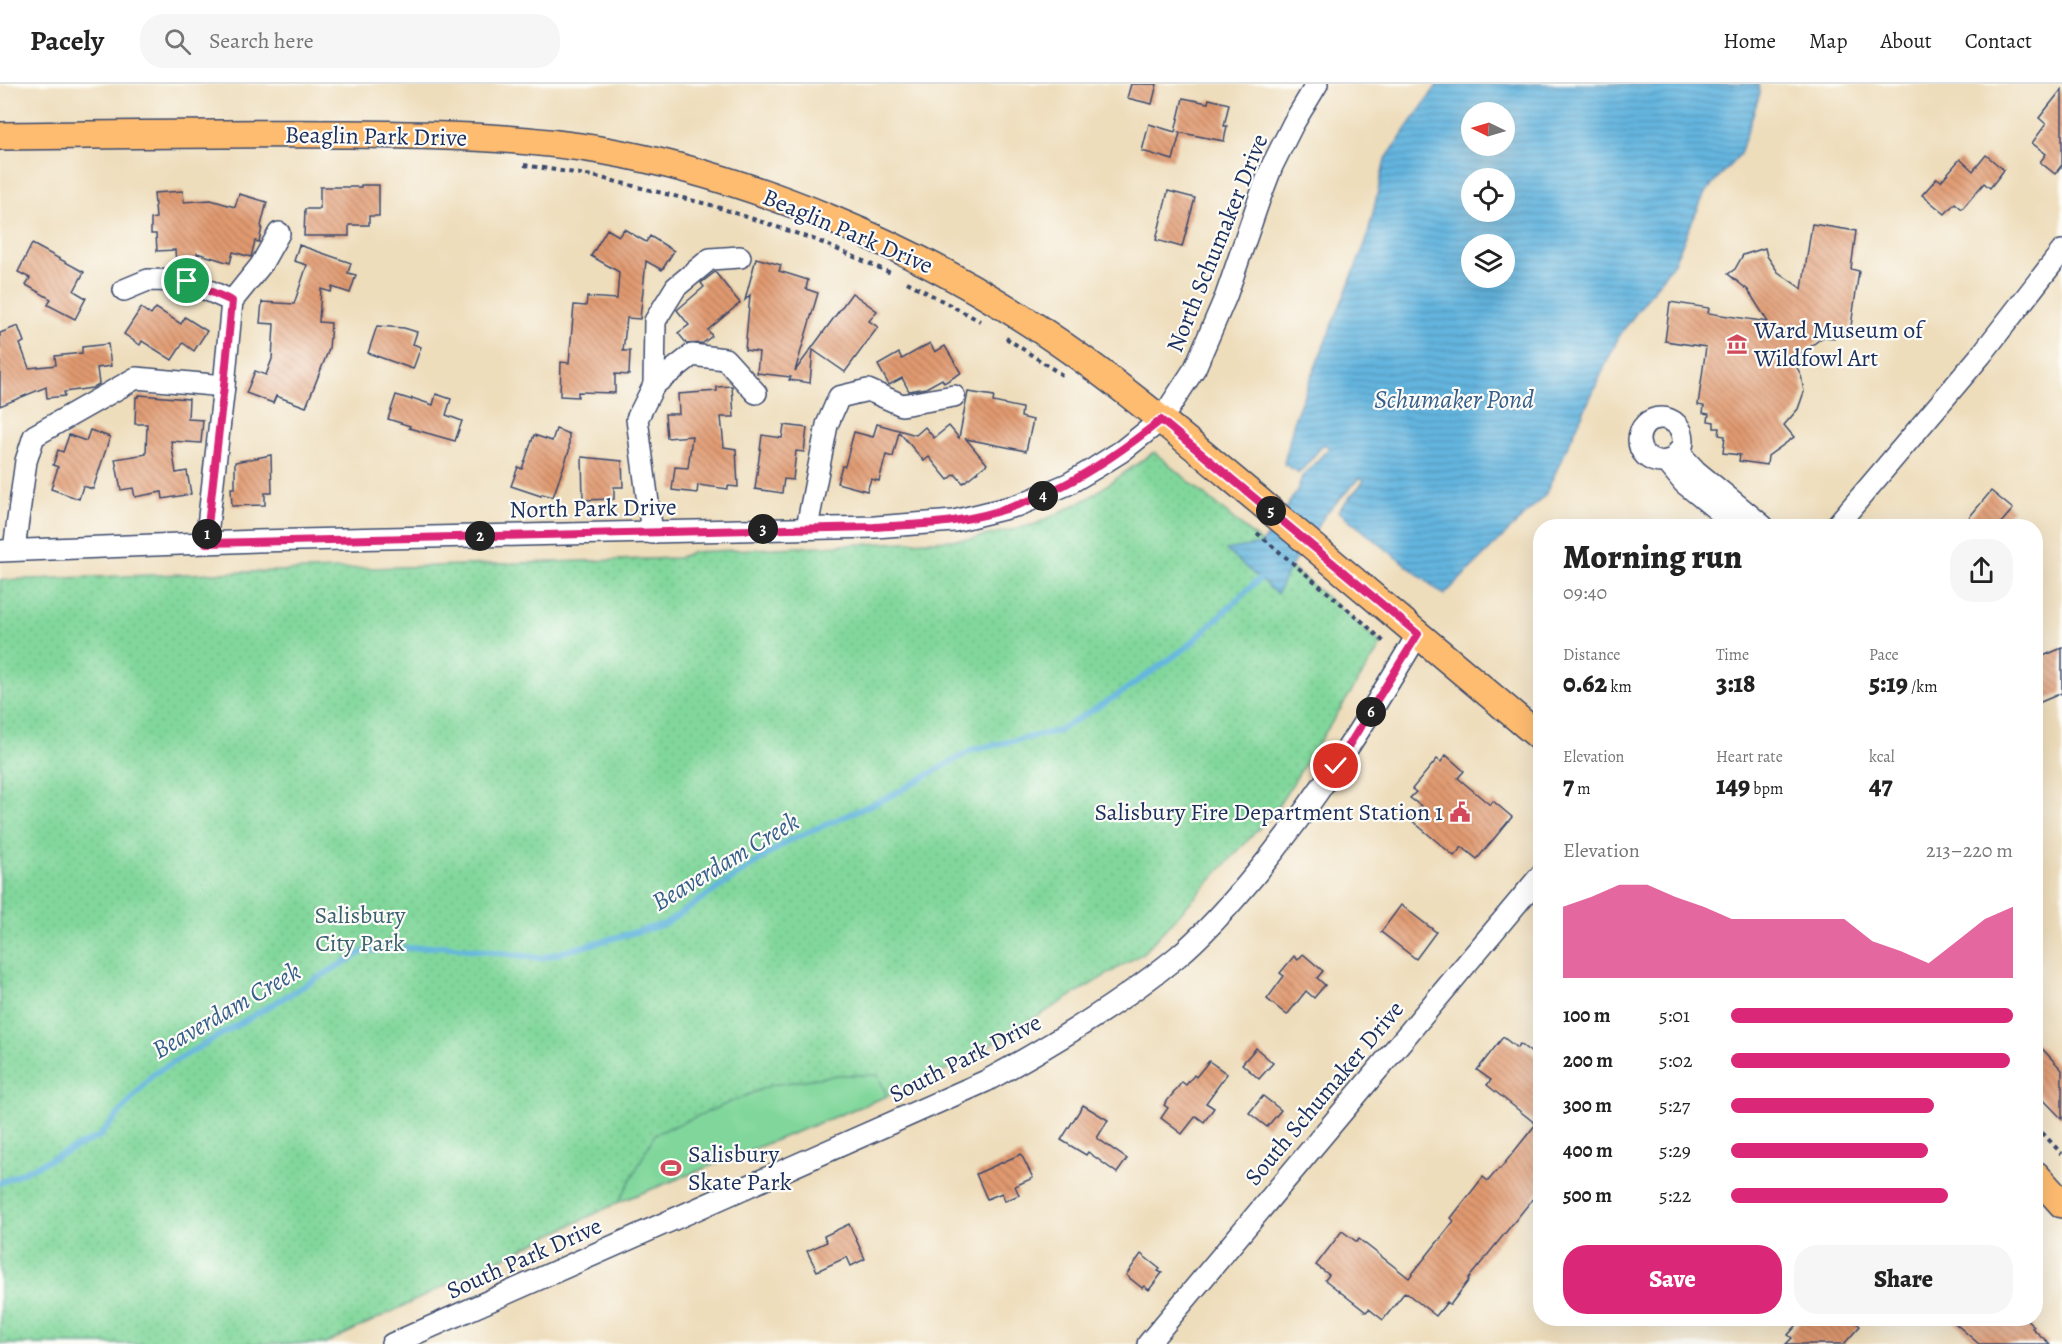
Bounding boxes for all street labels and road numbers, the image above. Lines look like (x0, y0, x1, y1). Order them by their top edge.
street label: Beaglin Park Drive (285, 118, 467, 154)
street label: North Schumaker Drive (1159, 129, 1275, 357)
street label: Beaglin Park Drive (758, 181, 938, 281)
street label: North Park Drive (509, 491, 677, 525)
street label: South Schumaker Drive (1237, 994, 1411, 1192)
street label: South Park Drive (884, 1006, 1046, 1110)
street label: South Park Drive (442, 1210, 606, 1306)

